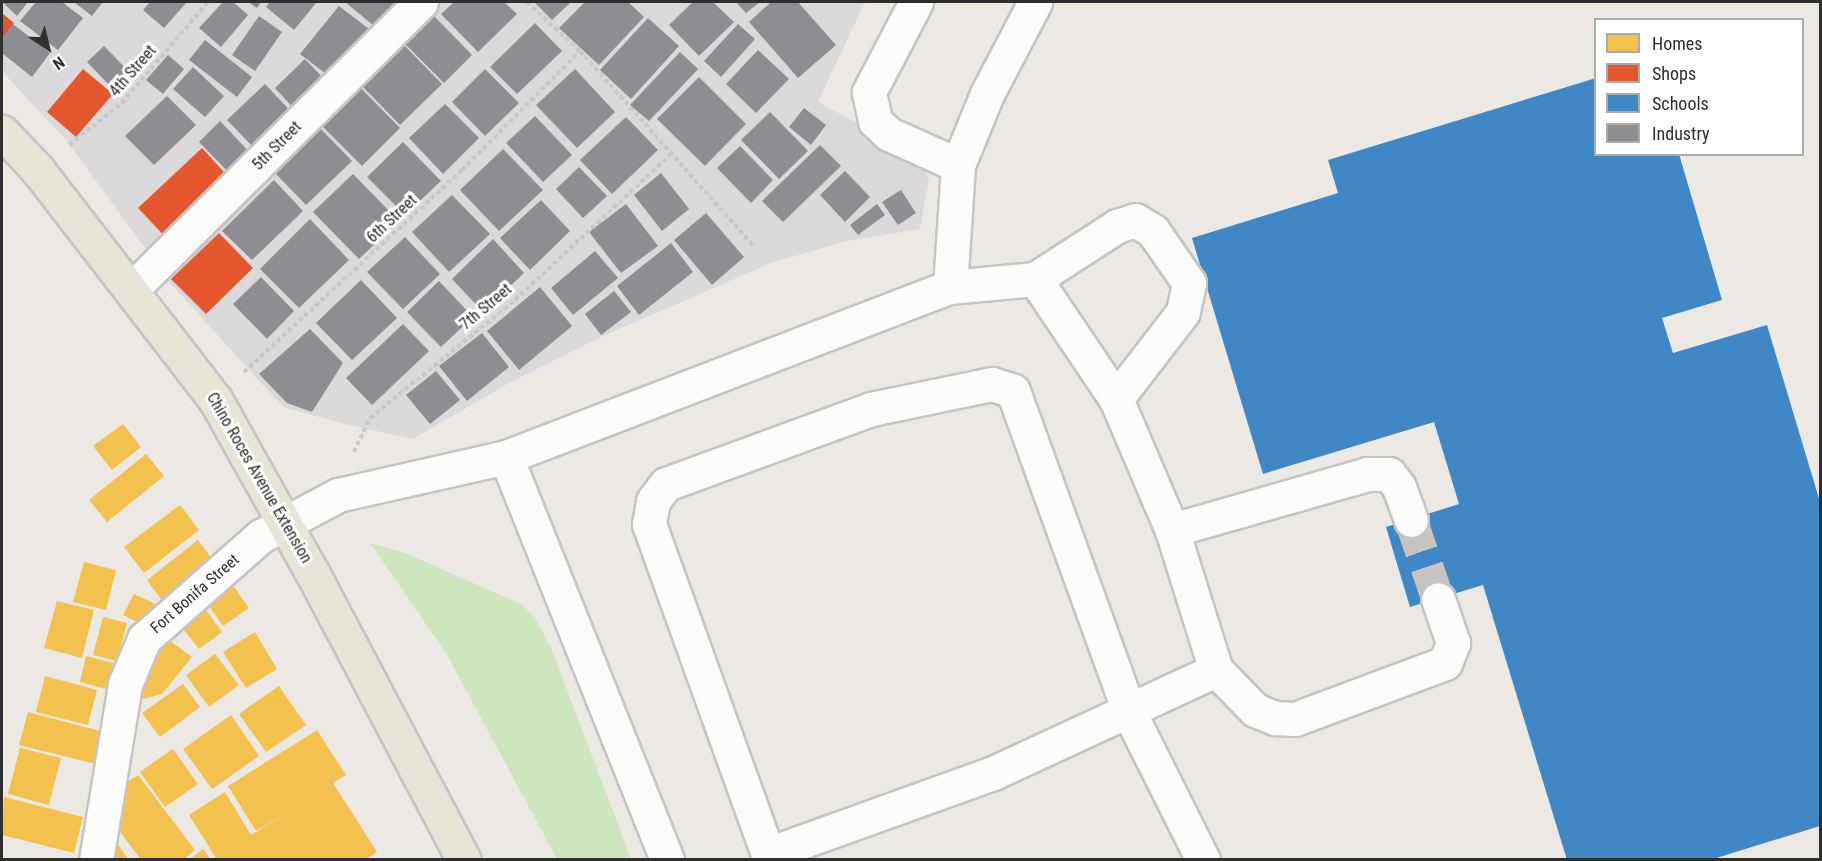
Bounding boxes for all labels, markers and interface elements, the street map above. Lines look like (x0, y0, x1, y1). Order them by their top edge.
north arrow (18, 18, 78, 78)
legend (1594, 18, 1804, 156)
text: Homes (1652, 33, 1702, 54)
street label: 4th Street (106, 41, 160, 101)
text: N (49, 53, 68, 74)
text: Shops (1652, 63, 1696, 84)
text: Schools (1652, 93, 1709, 114)
street label: 5th Street (248, 117, 306, 175)
text: Industry (1652, 123, 1710, 144)
street label: 6th Street (363, 191, 421, 247)
street label: 7th Street (456, 280, 516, 334)
street label: Chino Roces Avenue Extension (202, 389, 316, 567)
street label: Fort Bonifa Street (147, 550, 243, 638)

